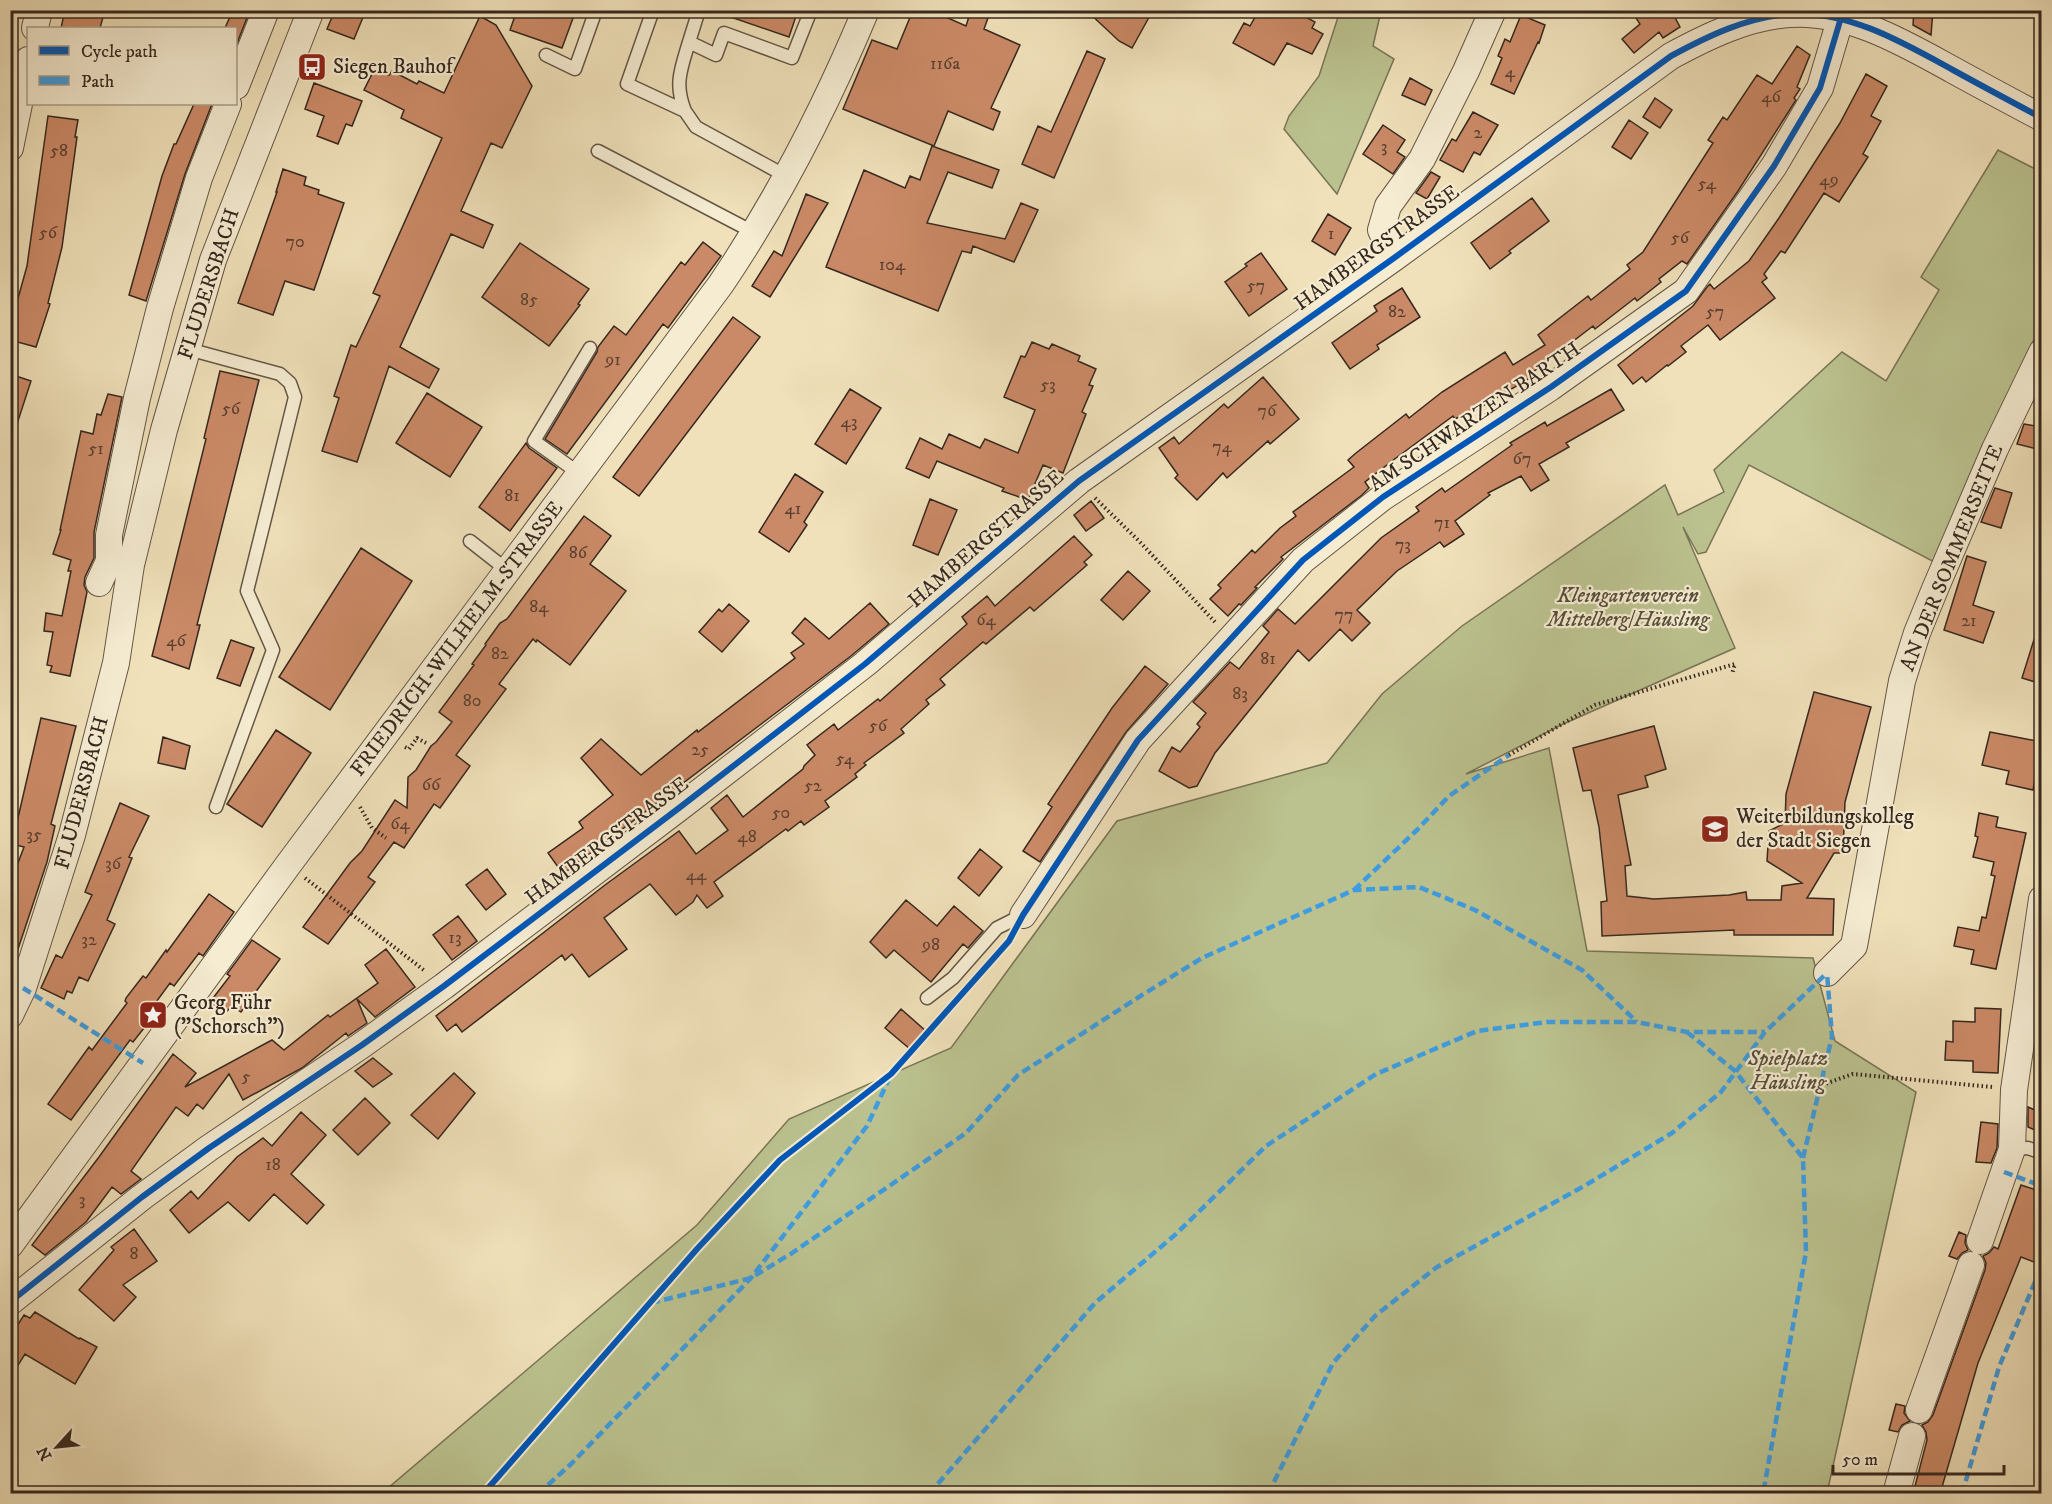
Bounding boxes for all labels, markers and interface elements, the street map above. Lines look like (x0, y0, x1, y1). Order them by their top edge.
legend (27, 27, 237, 105)
text: Cycle path (81, 41, 158, 63)
bus stop icon: Siegen Bauhof (296, 51, 328, 83)
house number: 116a (930, 53, 960, 75)
place label: Siegen Bauhof (333, 54, 456, 80)
house number: 4 (1505, 61, 1516, 83)
text: Path (81, 71, 115, 93)
house number: 46 (1761, 86, 1781, 108)
house number: 2 (1474, 122, 1483, 144)
house number: 3 (1381, 136, 1387, 158)
house number: 58 (50, 140, 68, 162)
house number: 49 (1819, 169, 1839, 191)
house number: 54 (1698, 173, 1717, 195)
street label: HAMBERGSTRASSE (1289, 179, 1465, 317)
street label: FLUDERSBACH (172, 205, 246, 363)
house number: 56 (39, 222, 58, 244)
house number: 1 (1328, 223, 1334, 245)
house number: 56 (1671, 227, 1690, 249)
house number: 70 (285, 231, 305, 253)
house number: 104 (879, 254, 906, 276)
house number: 57 (1247, 275, 1265, 297)
house number: 85 (520, 289, 538, 311)
house number: 82 (1388, 301, 1406, 323)
house number: 57 (1706, 301, 1724, 323)
street label: AM SCHWARZEN BARTH (1364, 336, 1586, 498)
house number: 91 (604, 349, 621, 371)
house number: 53 (1040, 374, 1056, 396)
house number: 56 (222, 398, 241, 420)
house number: 76 (1258, 400, 1277, 422)
house number: 43 (840, 411, 858, 433)
house number: 74 (1212, 436, 1232, 458)
house number: 51 (88, 438, 104, 460)
street label: AN DER SOMMERSEITE (1895, 441, 2009, 675)
house number: 67 (1513, 448, 1531, 470)
street label: HAMBERGSTRASSE (903, 464, 1069, 614)
house number: 81 (504, 485, 520, 507)
street label: FRIEDRICH-WILHELM-STRASSE (345, 496, 569, 782)
house number: 41 (785, 498, 801, 520)
house number: 71 (1434, 512, 1450, 534)
house number: 73 (1395, 534, 1411, 556)
house number: 86 (569, 542, 588, 564)
park label: Kleingartenverein Mittelberg/Häusling (1545, 583, 1710, 633)
house number: 84 (529, 596, 549, 618)
house number: 77 (1335, 604, 1353, 626)
house number: 64 (976, 609, 997, 631)
house number: 21 (1961, 610, 1977, 632)
house number: 46 (166, 630, 186, 652)
house number: 82 (491, 643, 509, 665)
house number: 81 (1260, 648, 1276, 670)
house number: 83 (1232, 683, 1248, 705)
house number: 80 (463, 690, 481, 712)
street label: FLUDERSBACH (49, 714, 115, 872)
house number: 56 (869, 715, 888, 737)
house number: 25 (691, 739, 709, 761)
house number: 54 (836, 748, 855, 770)
street label: HAMBERGSTRASSE (520, 771, 694, 911)
house number: 66 (422, 774, 441, 796)
house number: 52 (804, 775, 822, 797)
house number: 50 (772, 802, 790, 824)
place label: Weiterbildungskolleg der Stadt Siegen (1735, 804, 1914, 854)
house number: 64 (390, 813, 411, 835)
school or university icon: Weiterbildungskolleg der Stadt Siegen (1699, 813, 1731, 845)
house number: 35 (26, 824, 42, 846)
house number: 48 (737, 826, 757, 848)
house number: 36 (105, 853, 122, 875)
house number: 44 (686, 864, 707, 886)
house number: 13 (448, 927, 462, 949)
house number: 32 (81, 929, 97, 951)
house number: 98 (921, 934, 940, 956)
place label: Georg Führ ("Schorsch") (174, 990, 285, 1040)
place icon: Georg Führ ("Schorsch") (137, 999, 169, 1031)
park label: Spielplatz Häusling (1747, 1046, 1828, 1096)
house number: 5 (242, 1066, 251, 1088)
house number: 18 (265, 1154, 281, 1176)
house number: 3 (79, 1189, 85, 1211)
house number: 8 (129, 1243, 139, 1265)
north arrow (27, 1417, 87, 1477)
scale bar (1833, 1438, 2004, 1476)
text: N (33, 1443, 56, 1464)
text: 50 m (1842, 1449, 1878, 1471)

